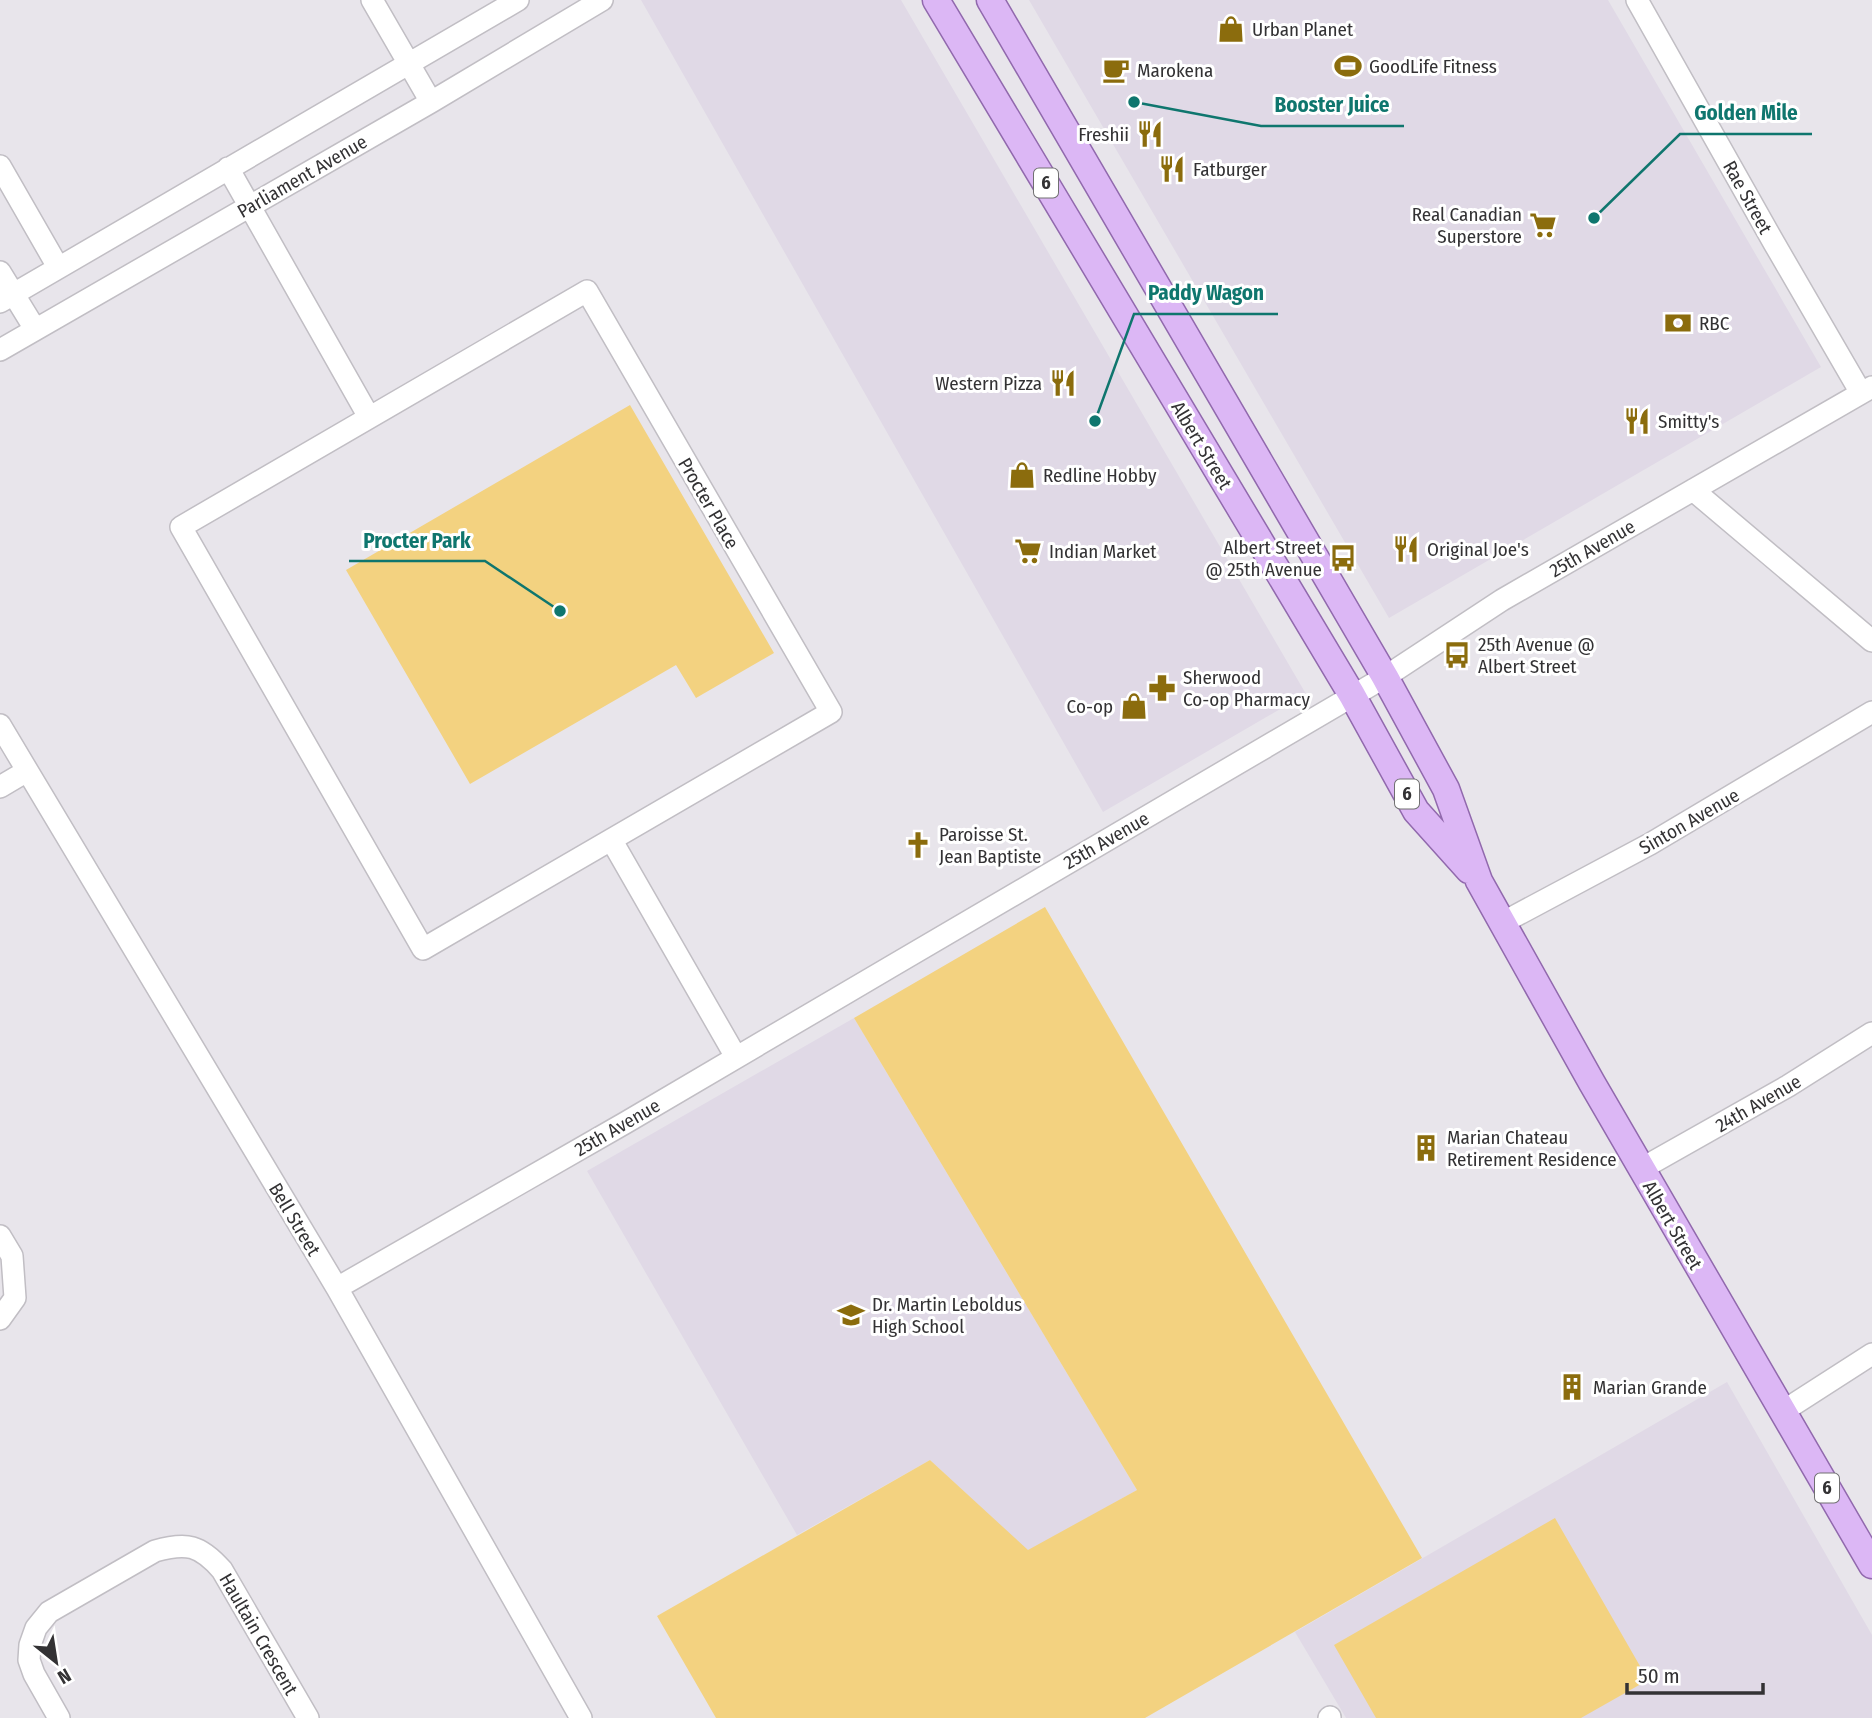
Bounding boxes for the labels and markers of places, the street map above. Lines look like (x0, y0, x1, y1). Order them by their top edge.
shop icon: Urban Planet (1216, 14, 1246, 44)
place label: Urban Planet (1252, 18, 1354, 41)
sports icon: GoodLife Fitness (1333, 51, 1363, 81)
cafe icon: Marokena (1101, 55, 1131, 85)
place label: GoodLife Fitness (1369, 55, 1497, 78)
place label: Marokena (1137, 59, 1213, 82)
callout: Booster Juice (1261, 84, 1404, 126)
callout: Golden Mile (1680, 92, 1812, 134)
restaurant icon: Freshii (1135, 119, 1165, 149)
place label: Freshii (1078, 123, 1129, 146)
restaurant icon: Fatburger (1157, 154, 1187, 184)
place label: Fatburger (1193, 158, 1267, 181)
place label: Real Canadian Superstore (1412, 203, 1522, 248)
supermarket icon: Real Canadian Superstore (1528, 210, 1558, 240)
callout: Paddy Wagon (1134, 272, 1278, 314)
bank icon: RBC (1663, 308, 1693, 338)
place label: RBC (1699, 312, 1730, 335)
restaurant icon: Western Pizza (1048, 368, 1078, 398)
place label: Western Pizza (935, 372, 1042, 395)
restaurant icon: Smitty's (1622, 406, 1652, 436)
place label: Smitty's (1658, 410, 1719, 433)
shop icon: Redline Hobby (1007, 460, 1037, 490)
place label: Redline Hobby (1043, 464, 1157, 487)
callout: Procter Park (349, 519, 485, 561)
restaurant icon: Original Joe's (1391, 534, 1421, 564)
supermarket icon: Indian Market (1013, 536, 1043, 566)
place label: Albert Street @ 25th Avenue (1205, 536, 1323, 581)
place label: Original Joe's (1427, 538, 1529, 561)
place label: Indian Market (1049, 540, 1157, 563)
bus stop icon: Albert Street @ 25th Avenue (1328, 543, 1358, 573)
place label: 25th Avenue @ Albert Street (1478, 633, 1595, 678)
bus stop icon: 25th Avenue @ Albert Street (1442, 640, 1472, 670)
place label: Sherwood Co-op Pharmacy (1183, 666, 1310, 711)
pharmacy icon: Sherwood Co-op Pharmacy (1147, 673, 1177, 703)
shop icon: Co-op (1119, 691, 1149, 721)
place label: Co-op (1067, 695, 1113, 718)
place label: Paroisse St. Jean Baptiste (939, 823, 1041, 868)
church icon: Paroisse St. Jean Baptiste (903, 830, 933, 860)
place label: Marian Chateau Retirement Residence (1447, 1126, 1617, 1171)
building icon: Marian Chateau Retirement Residence (1411, 1133, 1441, 1163)
place label: Dr. Martin Leboldus High School (872, 1293, 1022, 1338)
school or university icon: Dr. Martin Leboldus High School (836, 1300, 866, 1330)
building icon: Marian Grande (1557, 1372, 1587, 1402)
place label: Marian Grande (1593, 1376, 1707, 1399)

